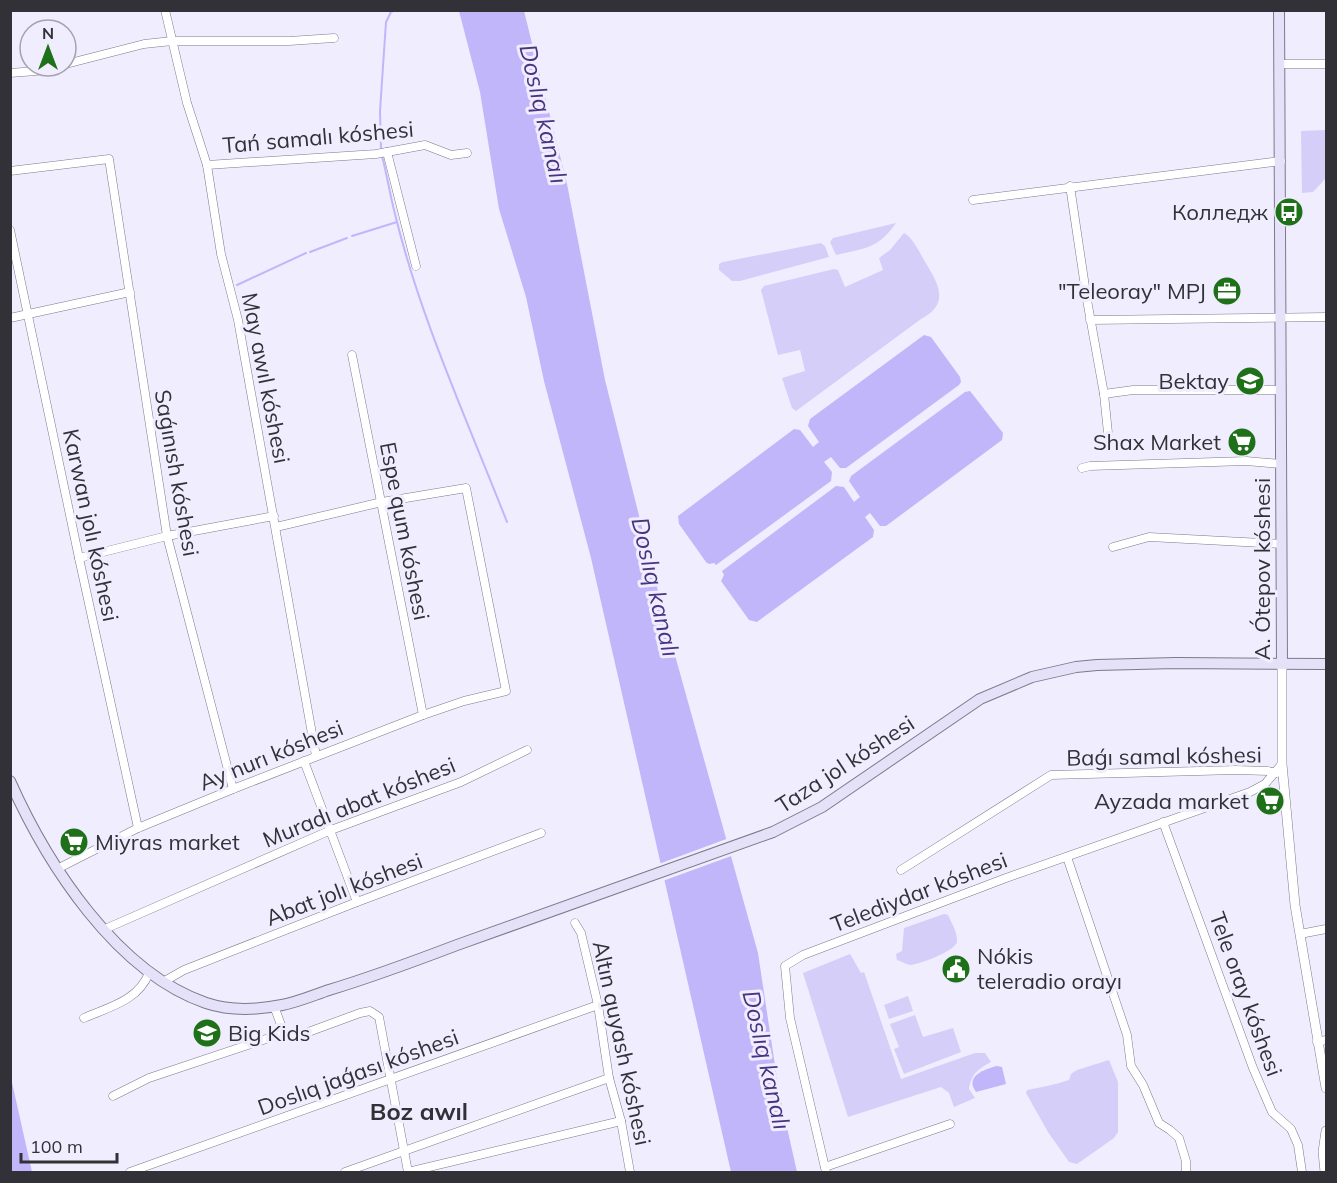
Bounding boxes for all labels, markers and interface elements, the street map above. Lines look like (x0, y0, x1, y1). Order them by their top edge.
north arrow (18, 18, 78, 78)
text: N (42, 23, 54, 43)
water label: Doslıq kanalı (513, 41, 575, 186)
street label: Tań samalı kóshesi (221, 115, 415, 159)
bus stop icon: Колледж (1273, 196, 1305, 228)
place label: Колледж (1172, 198, 1268, 226)
office icon: "Teleoray" MPJ (1211, 275, 1243, 307)
place label: "Teleoray" MPJ (1058, 277, 1206, 305)
street label: May awıl kóshesi (236, 290, 296, 466)
school or university icon: Bektay (1234, 365, 1266, 397)
place label: Bektay (1159, 367, 1229, 395)
street label: Saǵınısh kóshesi (149, 388, 205, 558)
street label: Karwan jolı kóshesi (57, 426, 125, 624)
supermarket icon: Shax Market (1226, 426, 1258, 458)
place label: Shax Market (1093, 428, 1221, 456)
street label: Espe qum kóshesi (374, 439, 436, 623)
street label: A. Ótepov kóshesi (1248, 478, 1276, 660)
water label: Doslıq kanalı (625, 514, 687, 659)
street label: Taza jol kóshesi (771, 709, 919, 819)
street label: Ay nurı kóshesi (195, 713, 347, 797)
street label: Baǵı samal kóshesi (1066, 740, 1262, 772)
street label: Muradı abat kóshesi (259, 751, 459, 853)
supermarket icon: Ayzada market (1254, 785, 1286, 817)
place label: Ayzada market (1094, 787, 1249, 815)
supermarket icon: Miyras market (58, 826, 90, 858)
place label: Miyras market (95, 828, 240, 856)
street label: Abat jolı kóshesi (262, 846, 426, 932)
street label: Telediydar kóshesi (827, 846, 1011, 938)
street label: Tele oray kóshesi (1203, 908, 1289, 1080)
street label: Altın quyash kóshesi (587, 938, 657, 1148)
place label: Nókis teleradio orayı (977, 942, 1122, 995)
public building icon: Nókis teleradio orayı (940, 953, 972, 985)
water label: Doslıq kanalı (736, 987, 798, 1132)
school or university icon: Big Kids (191, 1017, 223, 1049)
place label: Big Kids (228, 1019, 311, 1047)
street label: Doslıq jaǵası kóshesi (254, 1023, 462, 1121)
district label: Boz awıl (370, 1096, 468, 1126)
scale bar (21, 1126, 117, 1164)
text: 100 m (30, 1135, 83, 1158)

